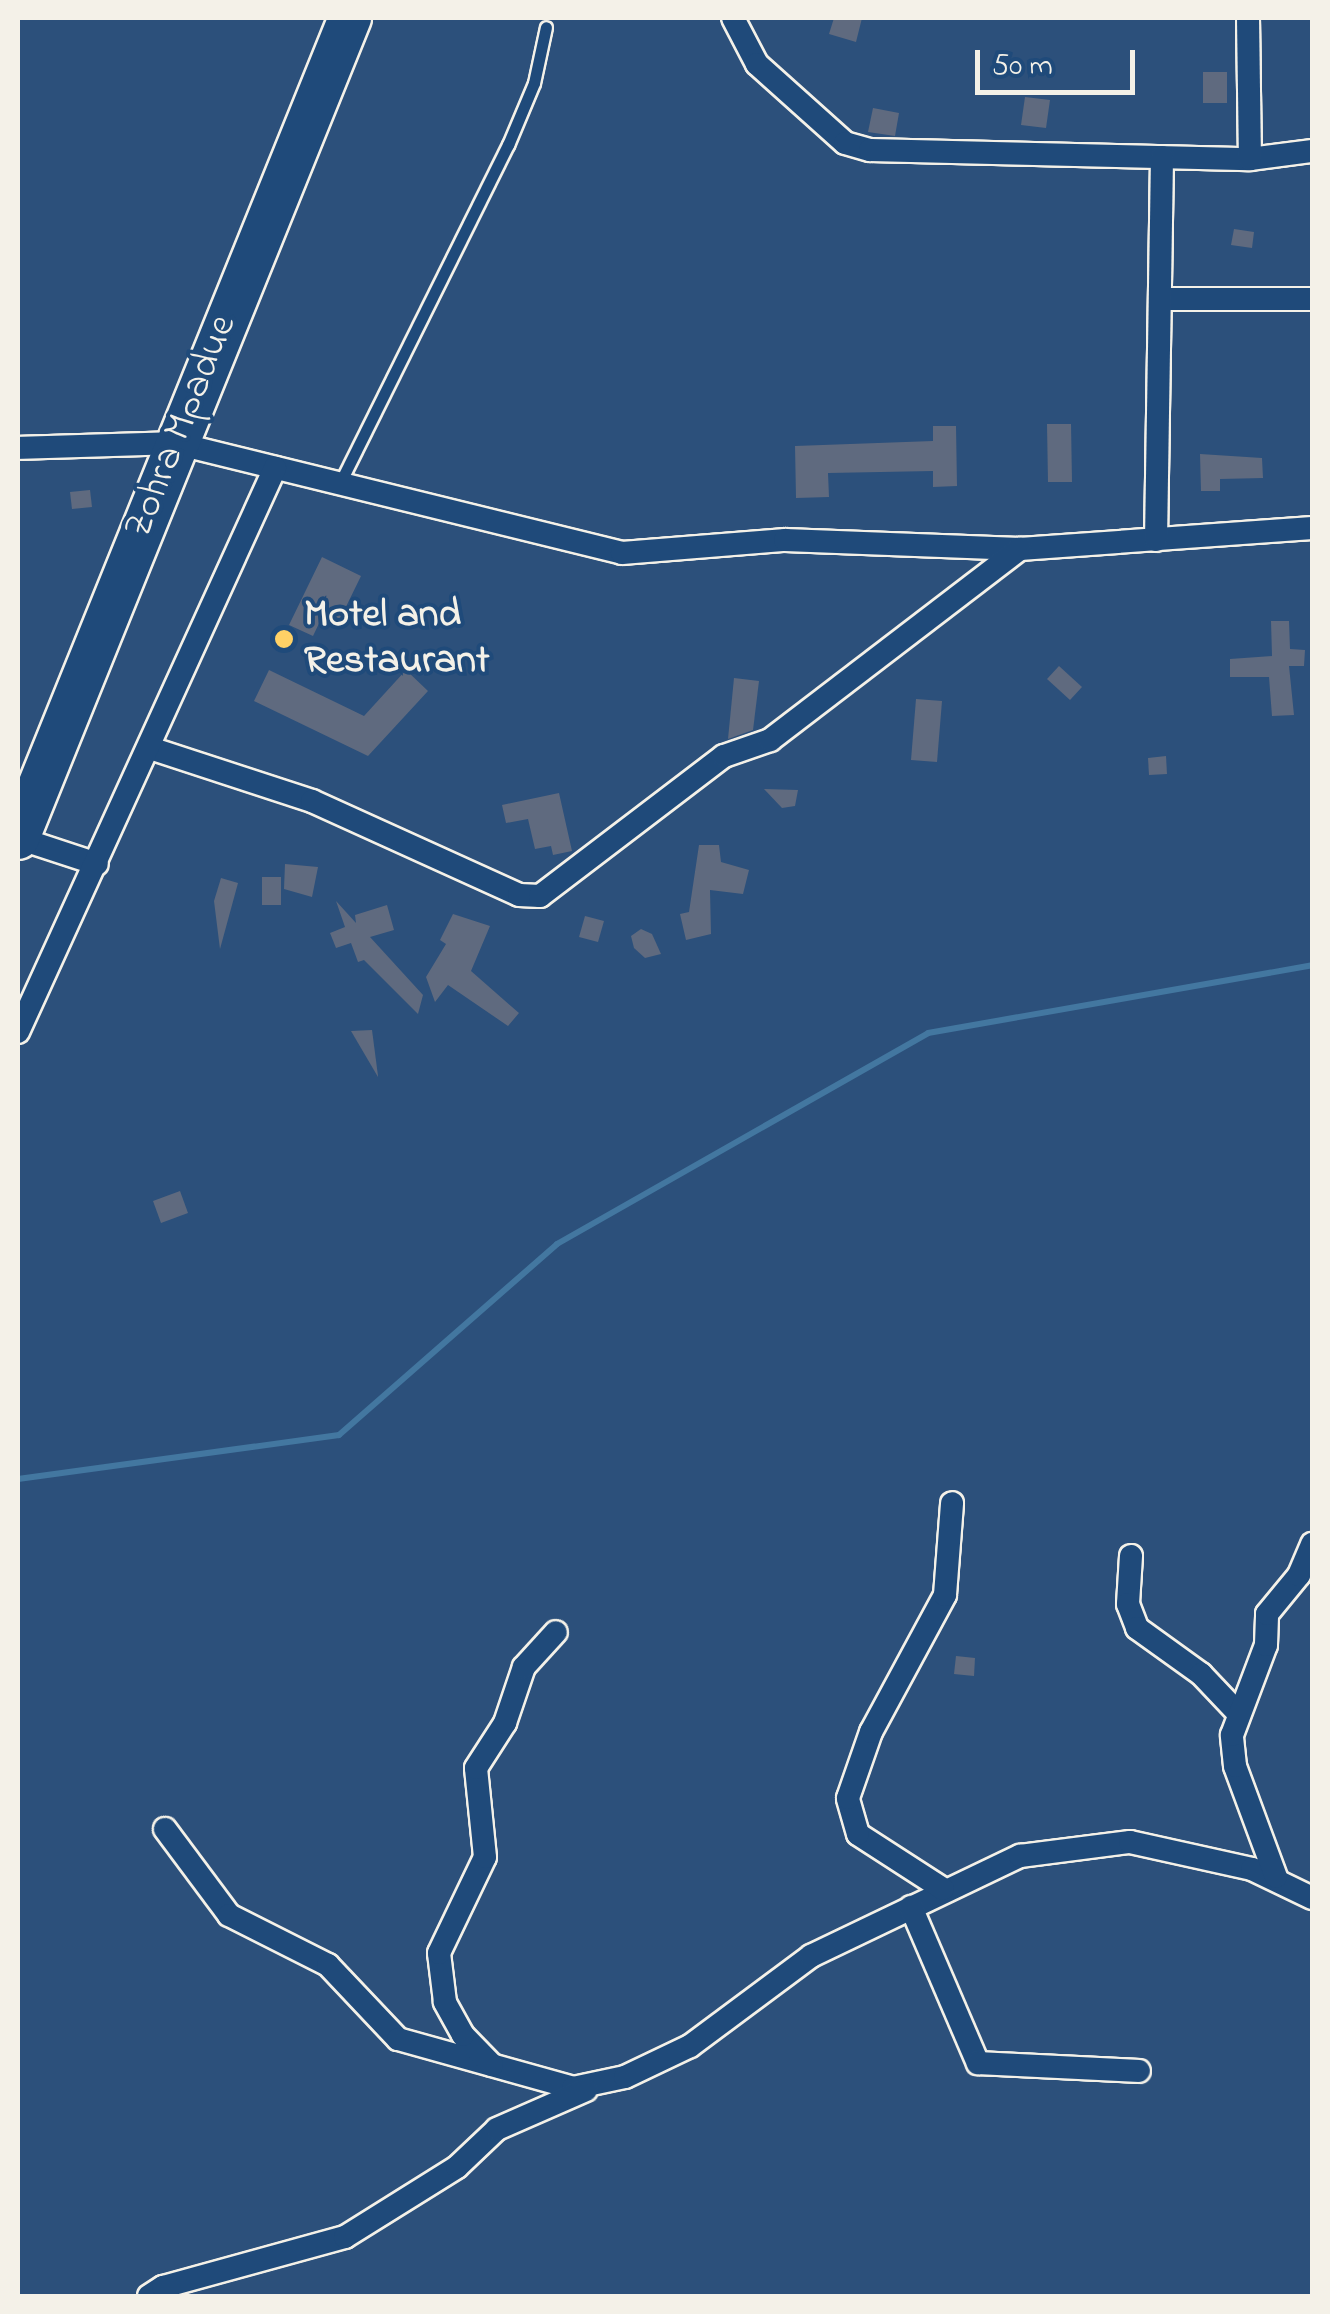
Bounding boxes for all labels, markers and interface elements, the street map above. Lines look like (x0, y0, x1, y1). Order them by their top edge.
scale bar (980, 30, 1140, 92)
text: 50 m (992, 45, 1053, 89)
street label: Zohra Mpadue (116, 309, 248, 545)
place label: Motel and Restaurant (304, 592, 489, 686)
marker: Motel and Restaurant (273, 628, 295, 650)

